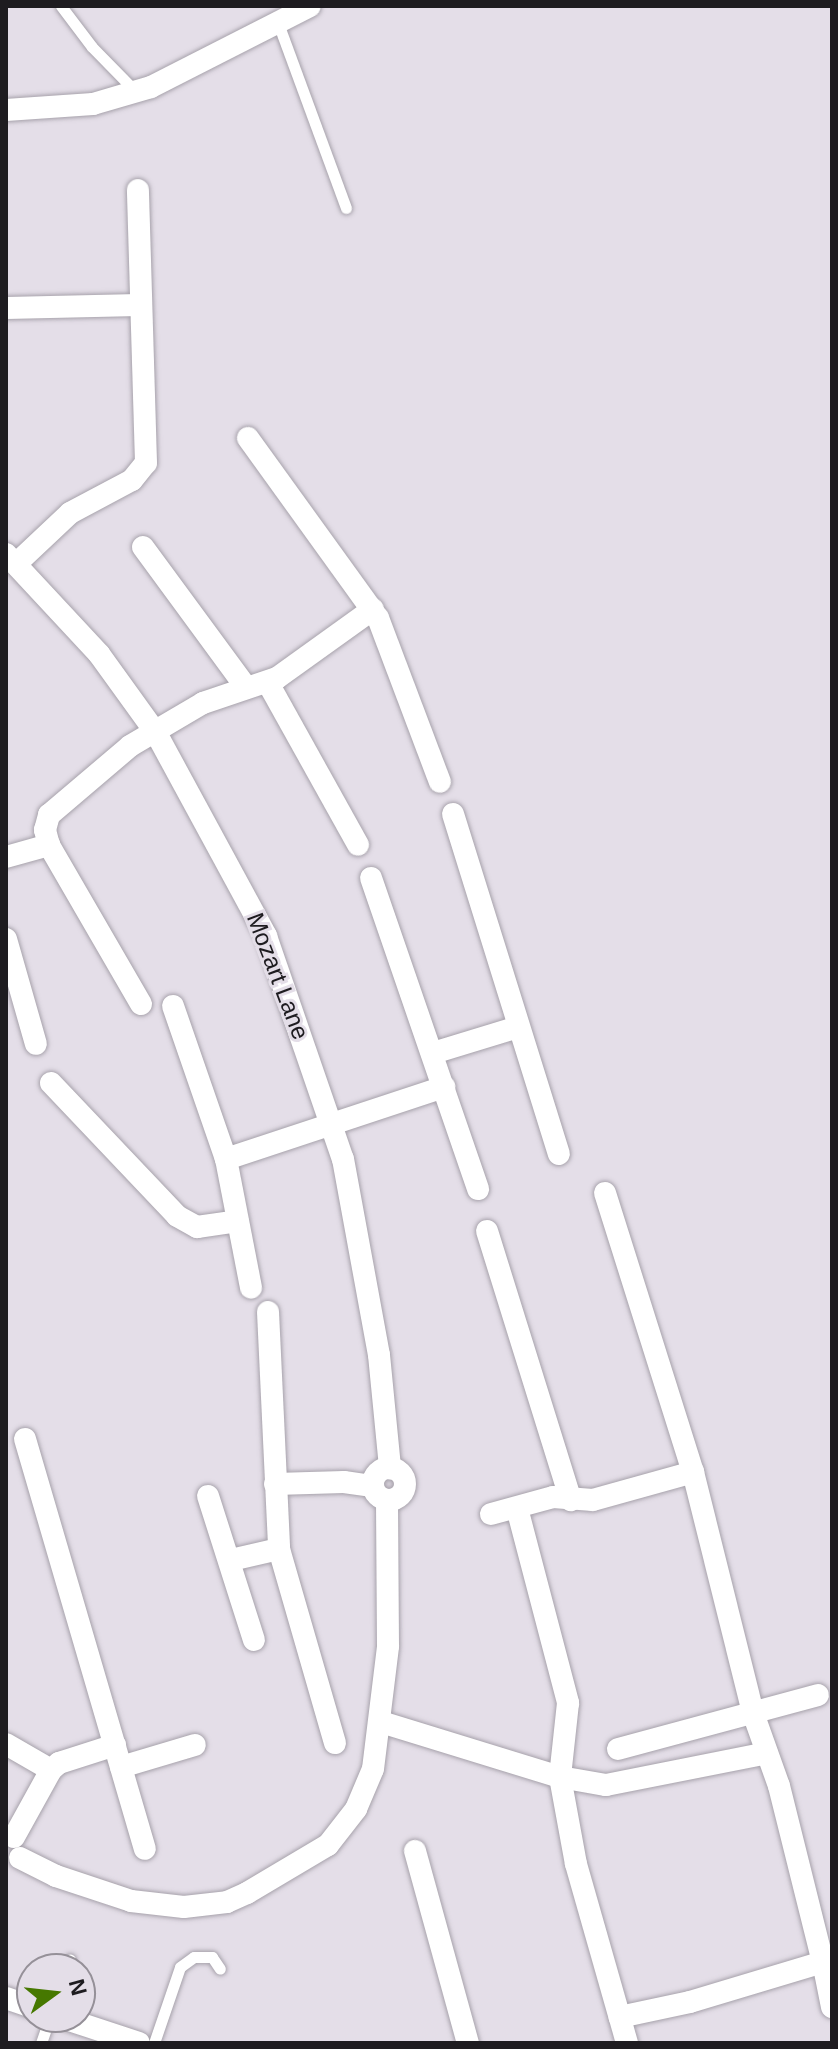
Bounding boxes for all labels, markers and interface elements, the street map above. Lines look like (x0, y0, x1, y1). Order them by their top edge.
street label: Mozart Lane (241, 909, 315, 1043)
north arrow (16, 1953, 96, 2033)
text: N (64, 1976, 92, 1998)

